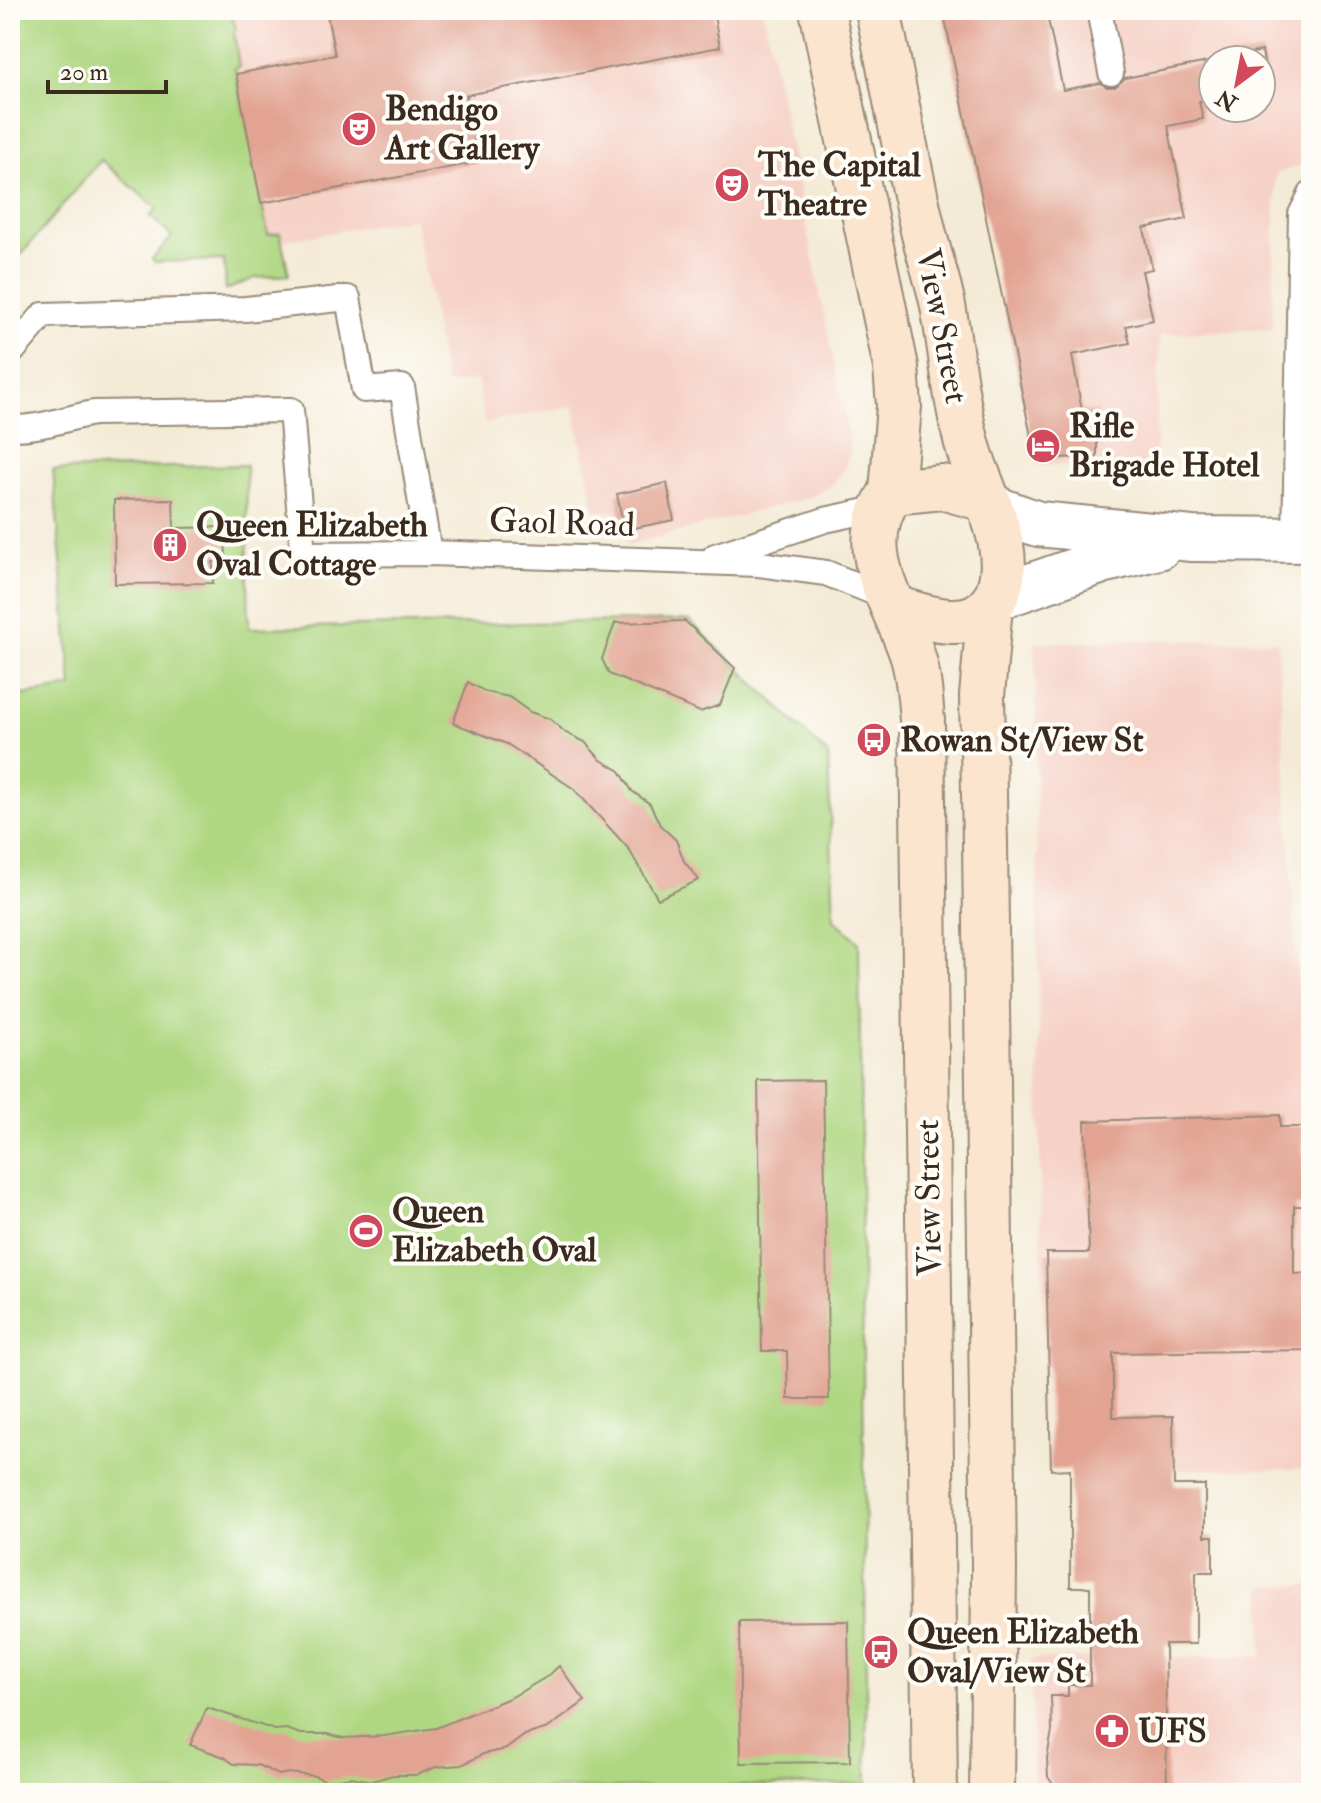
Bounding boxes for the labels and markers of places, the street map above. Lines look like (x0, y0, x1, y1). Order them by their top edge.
place label: Bendigo Art Gallery (383, 88, 540, 170)
theatre icon: Bendigo Art Gallery (340, 110, 378, 148)
place label: The Capital Theatre (757, 144, 921, 226)
theatre icon: The Capital Theatre (713, 166, 751, 204)
place label: Rifle Brigade Hotel (1069, 405, 1260, 487)
hotel icon: Rifle Brigade Hotel (1024, 427, 1062, 465)
place label: Queen Elizabeth Oval Cottage (196, 504, 428, 586)
building icon: Queen Elizabeth Oval Cottage (151, 526, 189, 564)
place label: Rowan St/View St (900, 719, 1144, 762)
bus stop icon: Rowan St/View St (855, 721, 893, 759)
place label: Queen Elizabeth Oval (392, 1190, 597, 1272)
sports icon: Queen Elizabeth Oval (347, 1212, 385, 1250)
place label: Queen Elizabeth Oval/View St (907, 1611, 1139, 1693)
bus stop icon: Queen Elizabeth Oval/View St (862, 1633, 900, 1671)
place label: UFS (1138, 1710, 1207, 1753)
pharmacy icon: UFS (1093, 1712, 1131, 1750)

